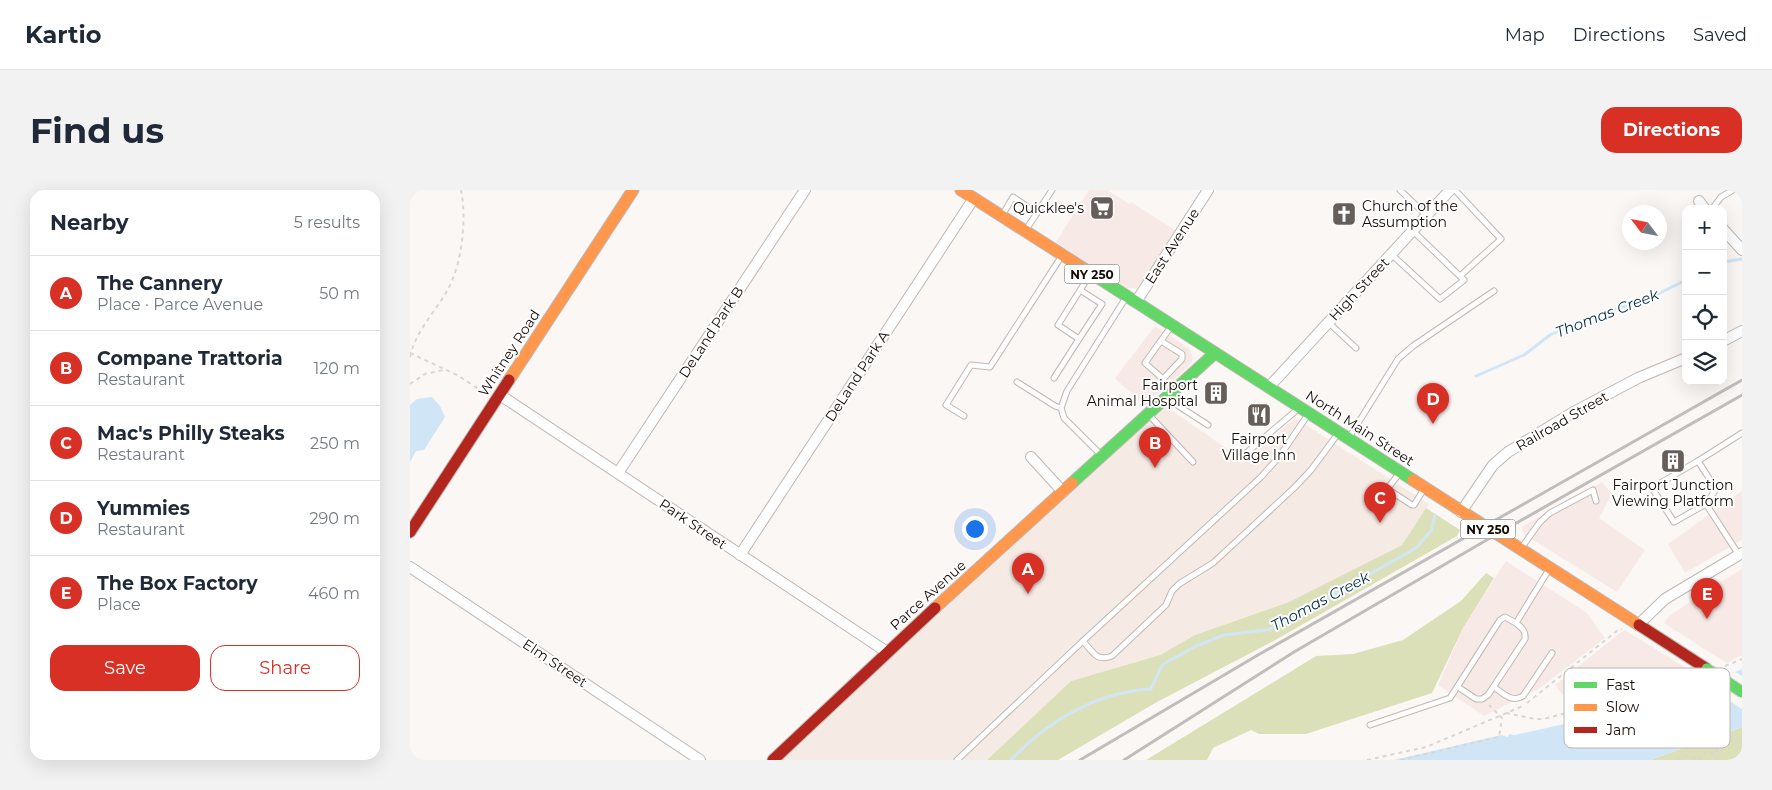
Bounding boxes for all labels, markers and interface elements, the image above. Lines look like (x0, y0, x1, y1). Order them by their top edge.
text: Kartio (25, 20, 101, 49)
text: Map (1505, 24, 1545, 46)
text: Directions (1573, 24, 1665, 46)
text: Saved (1693, 24, 1747, 46)
button: Directions (1601, 107, 1742, 153)
text: Find us (30, 109, 164, 152)
supermarket icon: Quicklee's (1089, 195, 1115, 221)
place label: Church of the Assumption (1362, 197, 1458, 231)
place label: Quicklee's (1013, 199, 1084, 217)
church icon: Church of the Assumption (1331, 201, 1357, 227)
street label: East Avenue (1141, 205, 1203, 287)
north arrow (1622, 205, 1667, 250)
map controls (1682, 205, 1727, 385)
button: + (1682, 205, 1727, 250)
text: Nearby (50, 210, 129, 235)
text: 5 results (294, 213, 360, 232)
button: − (1682, 250, 1727, 295)
street label: High Street (1325, 253, 1393, 324)
road number: NY 250 (1064, 264, 1120, 284)
text: The Cannery (97, 272, 223, 295)
street label: DeLand Park B (675, 283, 747, 381)
text: A (60, 284, 72, 303)
text: 50 m (319, 284, 360, 303)
water label: Thomas Creek (1553, 284, 1662, 341)
text: Place · Parce Avenue (97, 295, 263, 314)
button: locate (1682, 295, 1727, 340)
street label: Whitney Road (474, 306, 544, 400)
street label: DeLand Park A (821, 326, 894, 425)
button: layers (1682, 340, 1727, 385)
text: Compane Trattoria (97, 347, 283, 370)
text: B (60, 359, 72, 378)
text: 120 m (313, 359, 360, 378)
text: Restaurant (97, 370, 185, 389)
place label: Fairport Animal Hospital (1087, 376, 1198, 410)
building icon: Fairport Animal Hospital (1203, 380, 1229, 406)
pin: D (1417, 383, 1449, 424)
street label: North Main Street (1302, 386, 1418, 470)
street label: Railroad Street (1513, 387, 1612, 455)
restaurant icon: Fairport Village Inn (1246, 402, 1272, 428)
text: Mac's Philly Steaks (97, 422, 285, 445)
pin: B (1139, 427, 1171, 468)
place label: Fairport Village Inn (1222, 430, 1296, 464)
text: C (60, 434, 72, 453)
text: 250 m (310, 434, 360, 453)
text: Restaurant (97, 445, 185, 464)
building icon: Fairport Junction Viewing Platform (1660, 448, 1686, 474)
place label: Fairport Junction Viewing Platform (1612, 476, 1734, 510)
pin: C (1364, 482, 1396, 523)
street label: Park Street (656, 495, 731, 553)
text: Yummies (97, 497, 190, 520)
text: D (59, 509, 73, 528)
text: 290 m (309, 509, 360, 528)
your location (962, 516, 988, 542)
road number: NY 250 (1460, 519, 1516, 538)
text: Restaurant (97, 520, 185, 539)
pin: A (1012, 553, 1044, 594)
street label: Parce Avenue (886, 556, 970, 634)
water label: Thomas Creek (1267, 566, 1374, 635)
text: The Box Factory (97, 572, 258, 595)
pin: E (1691, 578, 1723, 619)
text: E (61, 584, 71, 603)
text: 460 m (308, 584, 360, 603)
text: Place (97, 595, 141, 614)
street label: Elm Street (519, 635, 591, 691)
button: Save (50, 645, 200, 691)
button: Share (210, 645, 360, 691)
legend (1564, 668, 1730, 748)
text: Fast (1606, 676, 1636, 694)
text: Slow (1606, 698, 1640, 716)
text: Jam (1605, 721, 1636, 739)

